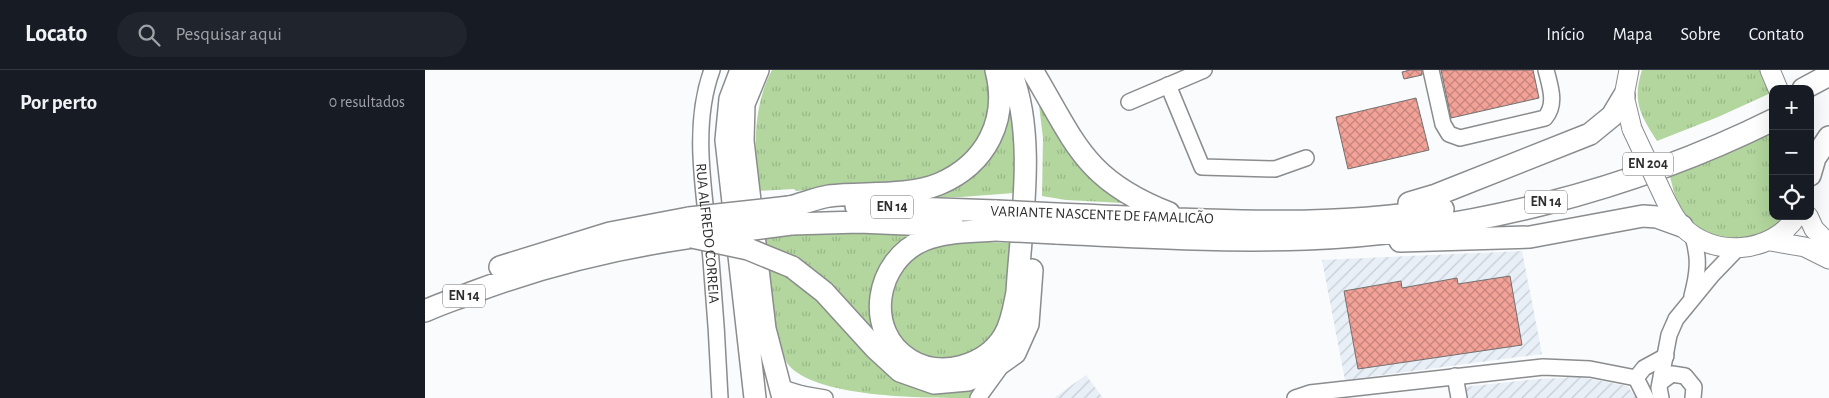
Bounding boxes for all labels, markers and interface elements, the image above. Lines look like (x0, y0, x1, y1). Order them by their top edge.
search box (117, 12, 467, 57)
icon: search (135, 21, 163, 49)
text: Locato (25, 22, 87, 46)
text: Pesquisar aqui (175, 25, 282, 44)
text: Início (1546, 26, 1585, 44)
text: Mapa (1613, 26, 1653, 44)
text: Sobre (1681, 26, 1721, 44)
text: Contato (1749, 26, 1804, 44)
map controls (1769, 85, 1814, 220)
button: + (1769, 85, 1814, 130)
text: Por perto (20, 92, 97, 113)
text: 0 resultados (329, 94, 405, 110)
button: − (1769, 130, 1814, 175)
road number: EN 204 (1623, 152, 1673, 176)
street label: RUA ALFREDO CORREIA (694, 163, 722, 305)
button: locate (1769, 175, 1814, 220)
road number: EN 14 (1525, 190, 1567, 214)
road number: EN 14 (871, 195, 913, 218)
street label: VARIANTE NASCENTE DE FAMALICÃO (990, 203, 1214, 226)
road number: EN 14 (443, 285, 485, 308)

